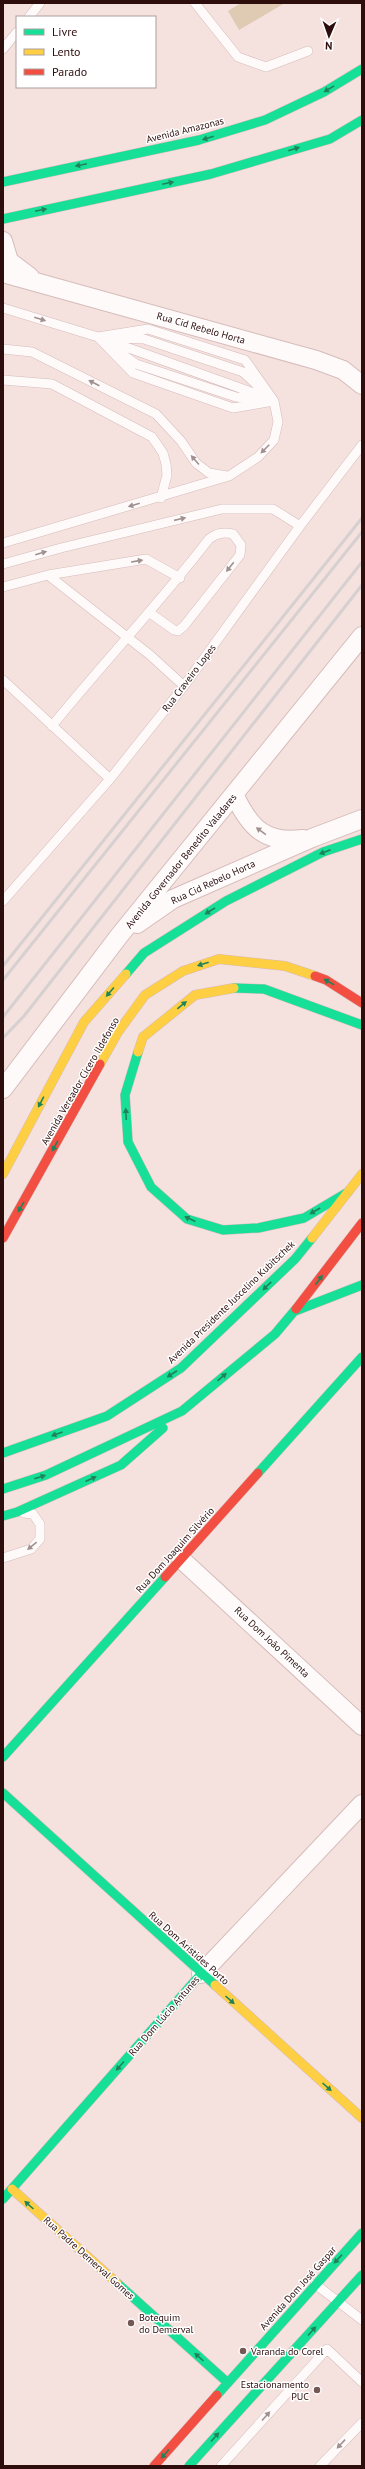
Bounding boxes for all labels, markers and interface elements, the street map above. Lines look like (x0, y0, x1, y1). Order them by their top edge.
legend (16, 16, 156, 88)
north arrow (309, 16, 349, 56)
text: Livre (52, 24, 77, 39)
text: N (325, 39, 333, 53)
text: Lento (52, 44, 81, 59)
text: Parado (52, 64, 87, 79)
one-way arrow (323, 86, 335, 93)
street label: Avenida Amazonas (145, 114, 225, 146)
one-way arrow (202, 135, 214, 141)
one-way arrow (288, 146, 300, 152)
one-way arrow (75, 163, 88, 169)
one-way arrow (162, 180, 174, 186)
one-way arrow (35, 207, 47, 213)
street label: Rua Cid Rebelo Horta (155, 309, 247, 347)
one-way arrow (35, 316, 47, 322)
one-way arrow (88, 380, 100, 386)
one-way arrow (260, 444, 270, 454)
one-way arrow (190, 455, 199, 466)
one-way arrow (128, 502, 140, 508)
one-way arrow (174, 516, 187, 522)
one-way arrow (34, 550, 47, 556)
one-way arrow (131, 558, 143, 564)
one-way arrow (226, 561, 235, 572)
street label: Rua Craveiro Lopes (159, 642, 219, 714)
street label: Avenida Governador Benedito Valadares (123, 791, 239, 931)
one-way arrow (256, 827, 266, 835)
one-way arrow (319, 849, 331, 855)
street label: Rua Cid Rebelo Horta (169, 857, 257, 907)
one-way arrow (204, 907, 215, 915)
one-way arrow (197, 961, 209, 967)
one-way arrow (323, 979, 335, 986)
one-way arrow (105, 987, 114, 997)
one-way arrow (177, 1001, 188, 1010)
street label: Avenida Vereador Cícero Ildefonso (38, 1015, 122, 1147)
one-way arrow (38, 1096, 45, 1108)
one-way arrow (123, 1108, 130, 1120)
one-way arrow (52, 1140, 59, 1152)
one-way arrow (17, 1201, 24, 1213)
one-way arrow (309, 1208, 321, 1215)
one-way arrow (185, 1216, 196, 1222)
street label: Avenida Presidente Juscelino Kubitschek (165, 1238, 297, 1366)
one-way arrow (315, 1275, 323, 1285)
one-way arrow (262, 1281, 272, 1291)
one-way arrow (166, 1371, 178, 1378)
one-way arrow (217, 1373, 228, 1382)
one-way arrow (51, 1431, 63, 1437)
one-way arrow (35, 1474, 47, 1480)
one-way arrow (85, 1476, 96, 1482)
street label: Rua Dom Joaquim Silvério (133, 1504, 217, 1596)
one-way arrow (27, 1541, 38, 1550)
street label: Rua Dom João Pimenta (232, 1604, 312, 1680)
street label: Rua Dom Aristides Porto (146, 1908, 232, 1988)
street label: Rua Dom Lúcio Antunes (126, 1973, 202, 2059)
one-way arrow (225, 1995, 235, 2005)
one-way arrow (115, 2061, 125, 2071)
one-way arrow (322, 2082, 332, 2091)
one-way arrow (24, 2200, 35, 2209)
street label: Rua Padre Demerval Gomes (41, 2214, 137, 2302)
street label: Avenida Dom José Gaspar (257, 2243, 340, 2333)
one-way arrow (334, 2253, 343, 2264)
place label: Botequim do Demerval (139, 2311, 193, 2336)
marker: Botequim do Demerval (126, 2318, 136, 2328)
one-way arrow (308, 2325, 317, 2336)
place label: Varanda do Corel (250, 2345, 324, 2358)
marker: Varanda do Corel (238, 2346, 248, 2356)
one-way arrow (194, 2352, 204, 2361)
place label: Estacionamento PUC (241, 2378, 309, 2403)
marker: Estacionamento PUC (312, 2385, 322, 2395)
one-way arrow (261, 2412, 270, 2421)
one-way arrow (211, 2432, 220, 2442)
one-way arrow (336, 2439, 346, 2449)
one-way arrow (161, 2448, 170, 2459)

